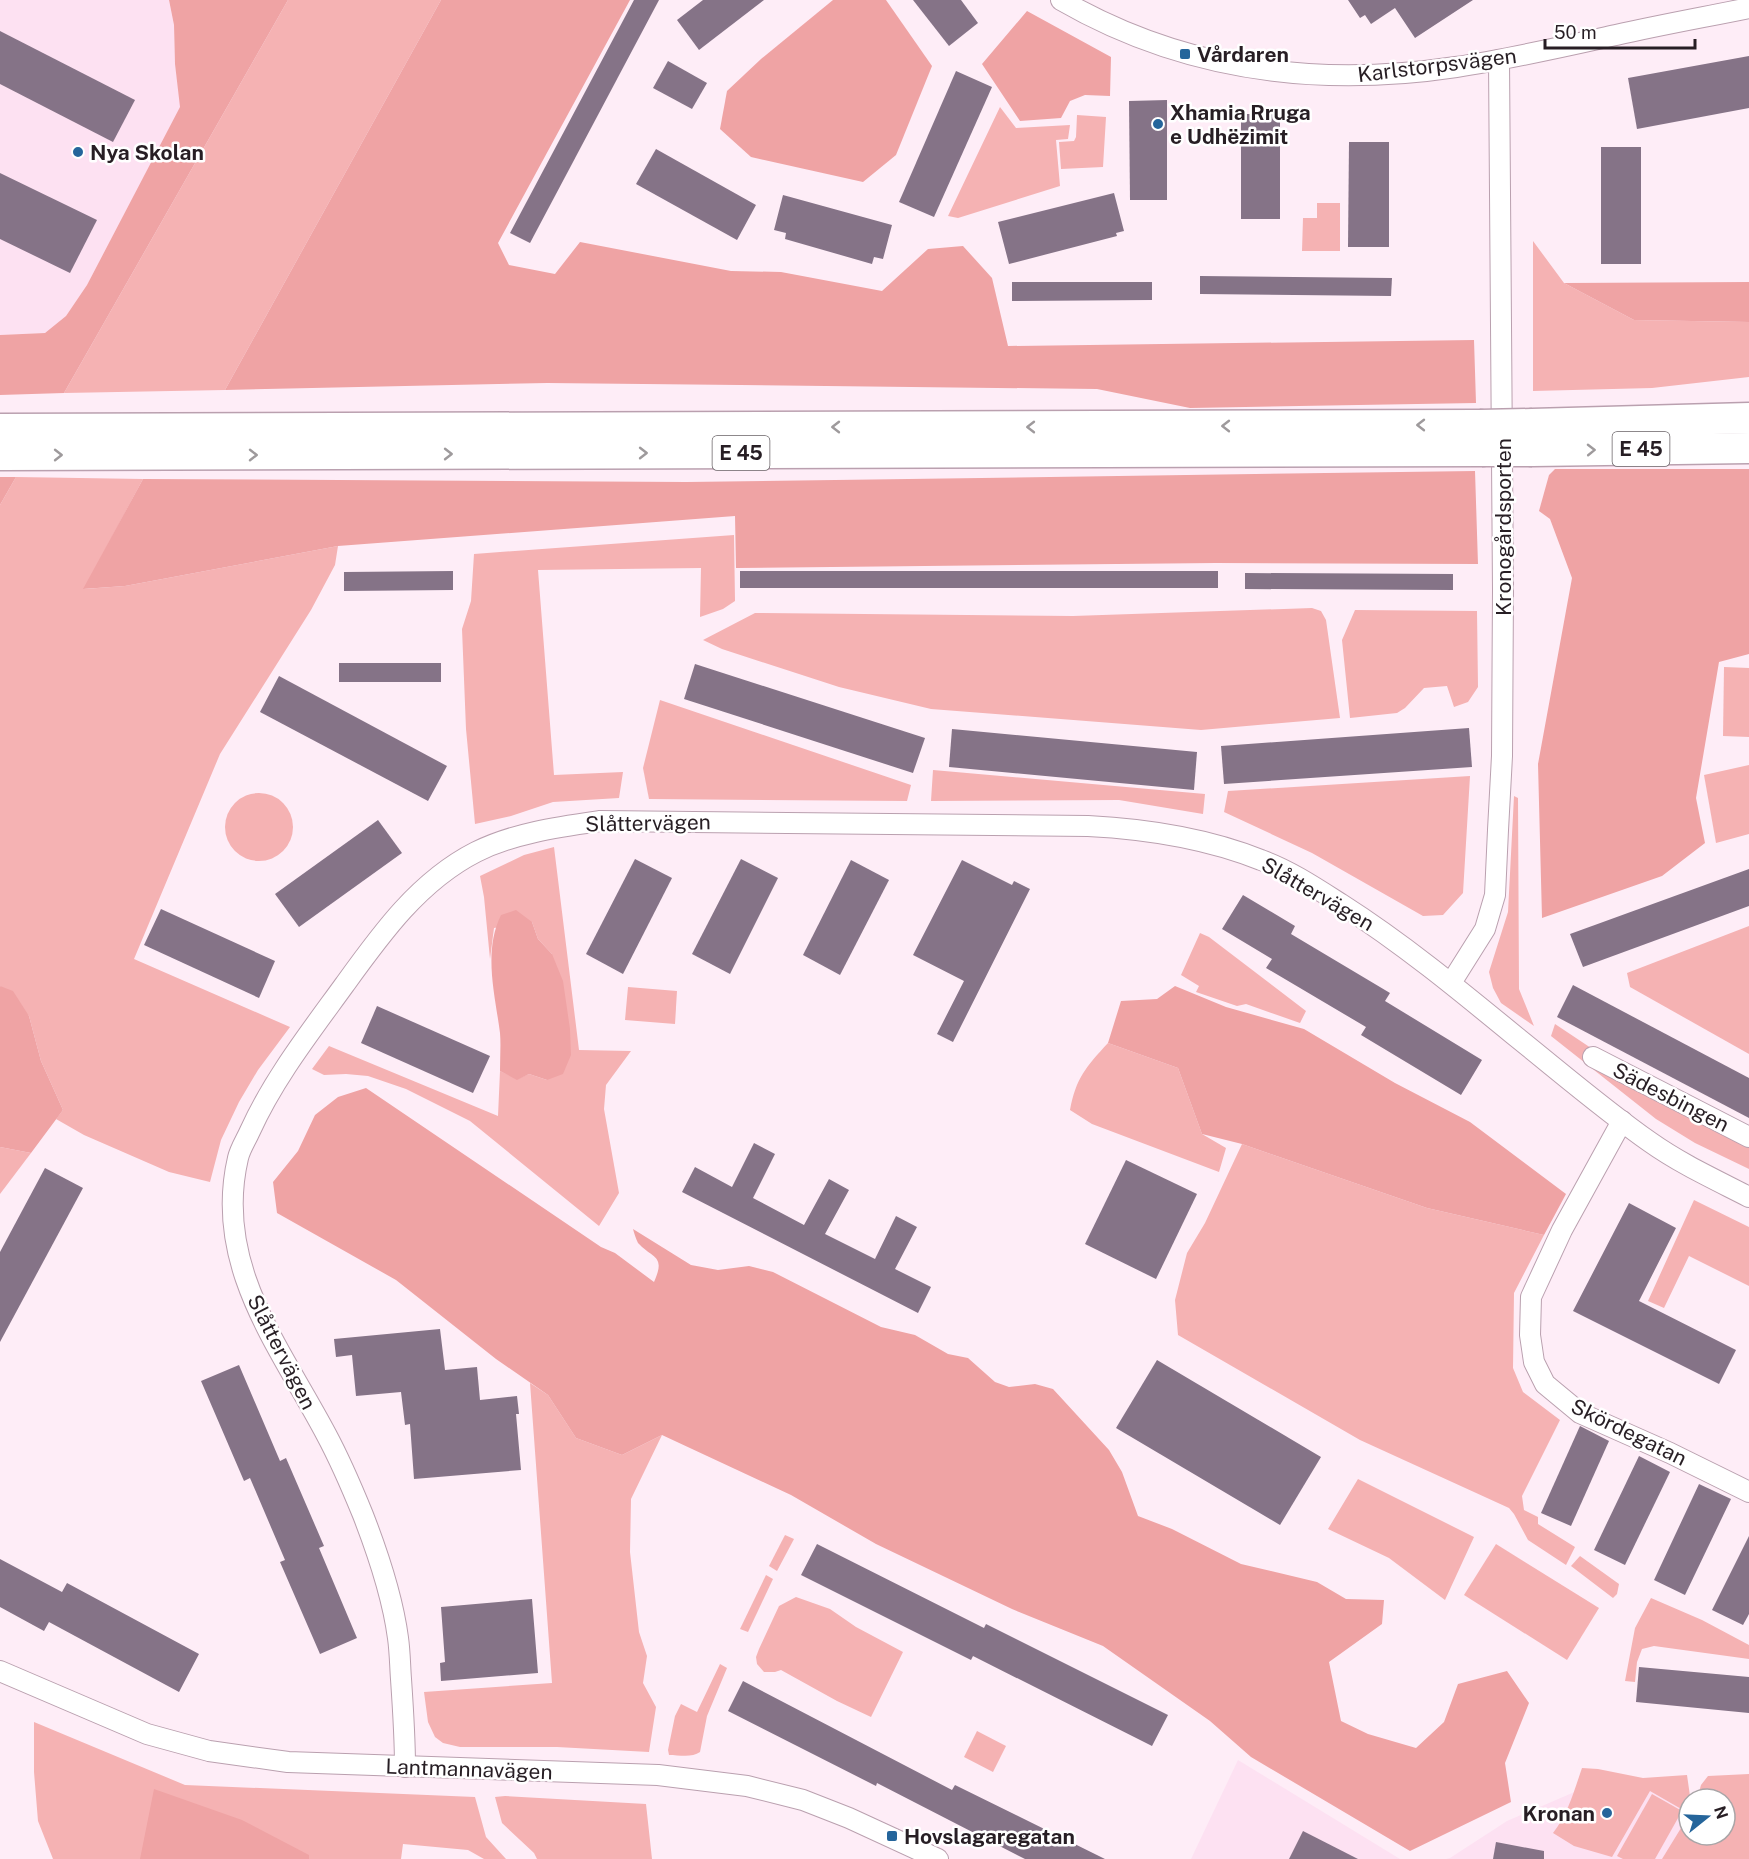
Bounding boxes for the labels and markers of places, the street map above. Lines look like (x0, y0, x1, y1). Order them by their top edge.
place label: Vårdaren (1197, 42, 1289, 67)
marker: Vårdaren (1178, 47, 1192, 61)
place label: Xhamia Rruga e Udhëzimit (1170, 100, 1311, 149)
marker: Xhamia Rruga e Udhëzimit (1151, 117, 1165, 131)
place label: Nya Skolan (90, 140, 204, 165)
marker: Nya Skolan (71, 145, 85, 159)
place label: Kronan (1523, 1801, 1595, 1826)
marker: Kronan (1600, 1806, 1614, 1820)
place label: Hovslagaregatan (904, 1824, 1075, 1849)
marker: Hovslagaregatan (885, 1829, 899, 1843)

